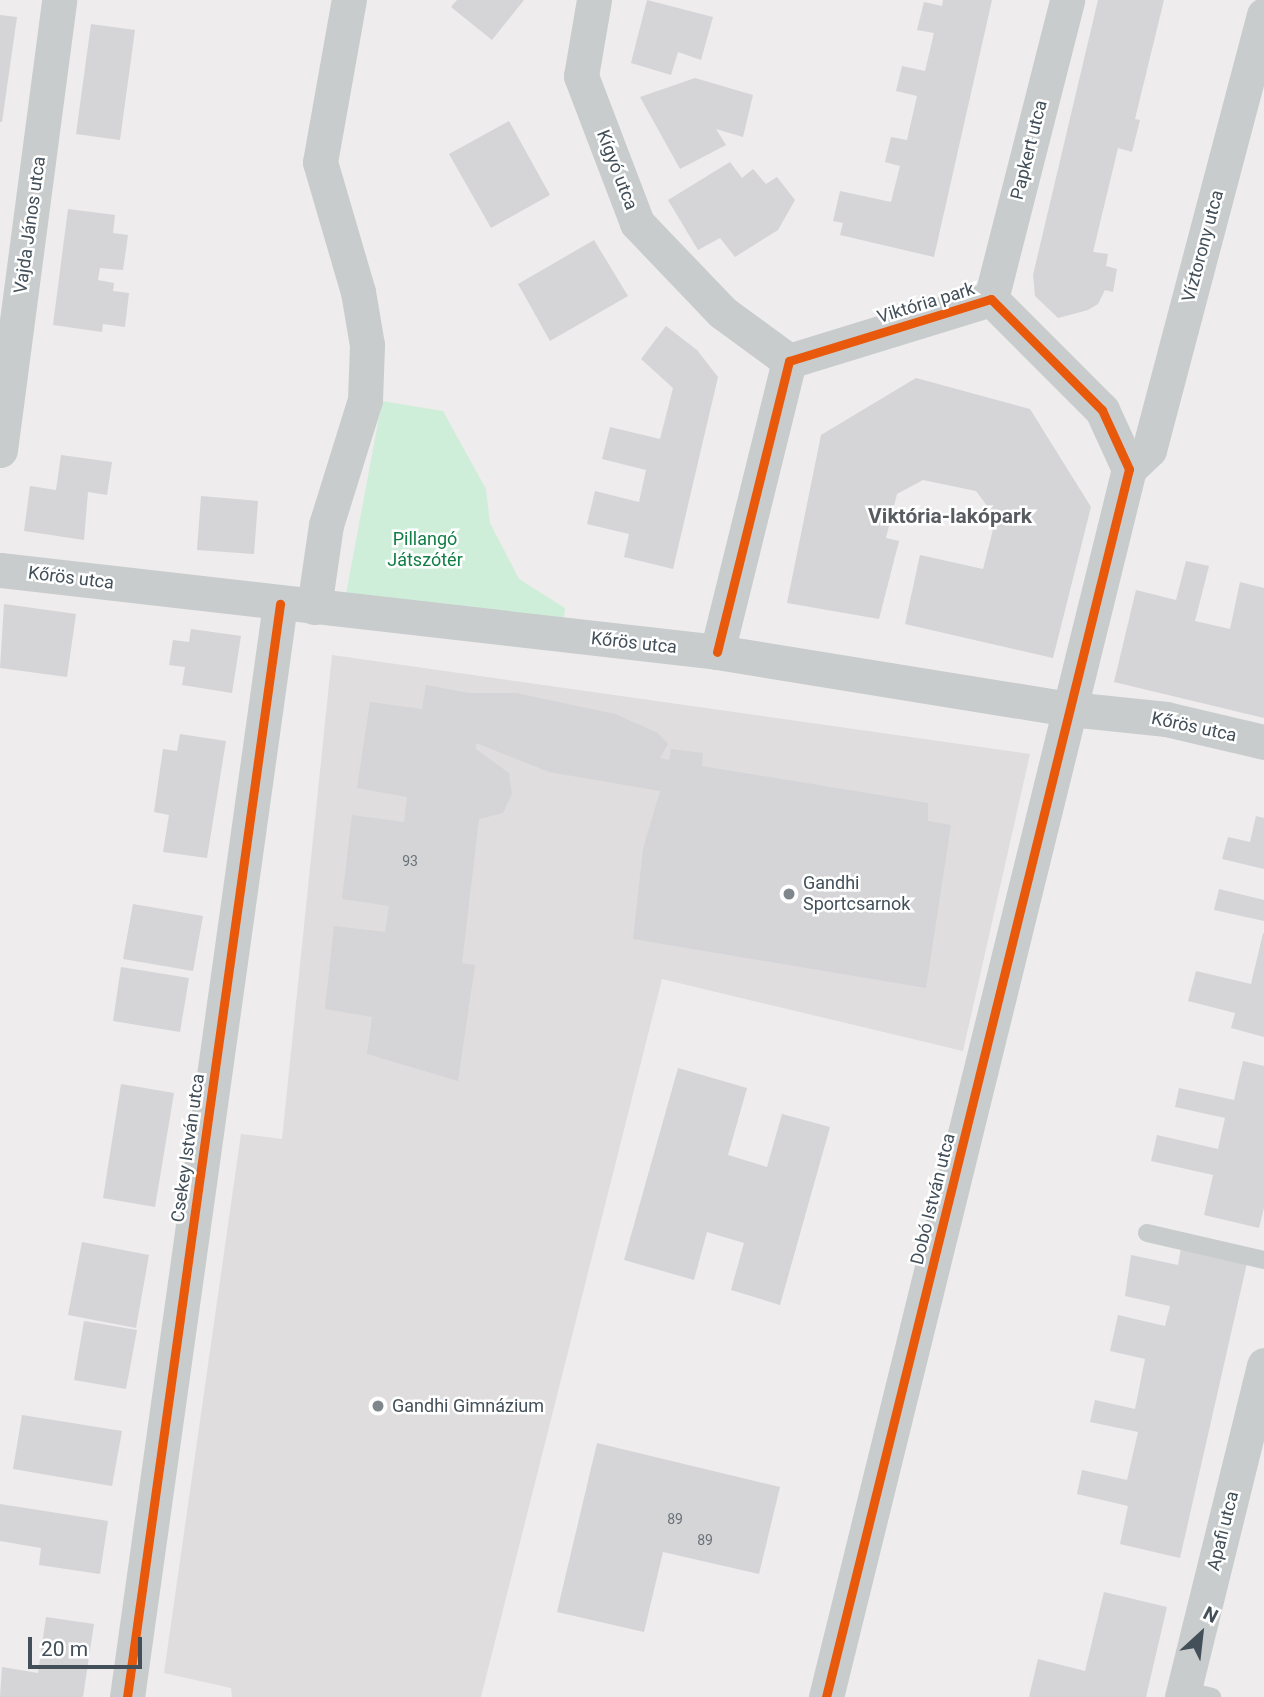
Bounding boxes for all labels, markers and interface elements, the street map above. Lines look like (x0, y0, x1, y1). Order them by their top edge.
street label: Papkert utca (1006, 98, 1052, 202)
street label: Kígyó utca (592, 127, 642, 213)
street label: Vajda János utca (10, 155, 50, 295)
street label: Víztorony utca (1178, 188, 1228, 304)
street label: Viktória park (875, 278, 977, 328)
district label: Viktória-lakópark (868, 503, 1032, 529)
park label: Pillangó Játszótér (387, 529, 463, 572)
street label: Kőrös utca (27, 562, 115, 594)
street label: Kőrös utca (590, 628, 678, 658)
street label: Kőrös utca (1150, 707, 1238, 747)
house number: 93 (402, 853, 418, 869)
place label: Gandhi Sportcsarnok (803, 873, 910, 916)
marker: Gandhi Sportcsarnok (781, 886, 797, 902)
street label: Csekey István utca (167, 1072, 209, 1224)
street label: Dobó István utca (906, 1131, 960, 1267)
place label: Gandhi Gimnázium (392, 1395, 544, 1417)
marker: Gandhi Gimnázium (370, 1398, 386, 1414)
street label: Apafi utca (1203, 1489, 1243, 1573)
house number: 89 (667, 1511, 683, 1527)
house number: 89 (697, 1532, 713, 1548)
north arrow (1166, 1599, 1236, 1669)
text: N (1200, 1602, 1222, 1628)
scale bar (32, 1624, 145, 1668)
text: 20 m (41, 1637, 88, 1661)

